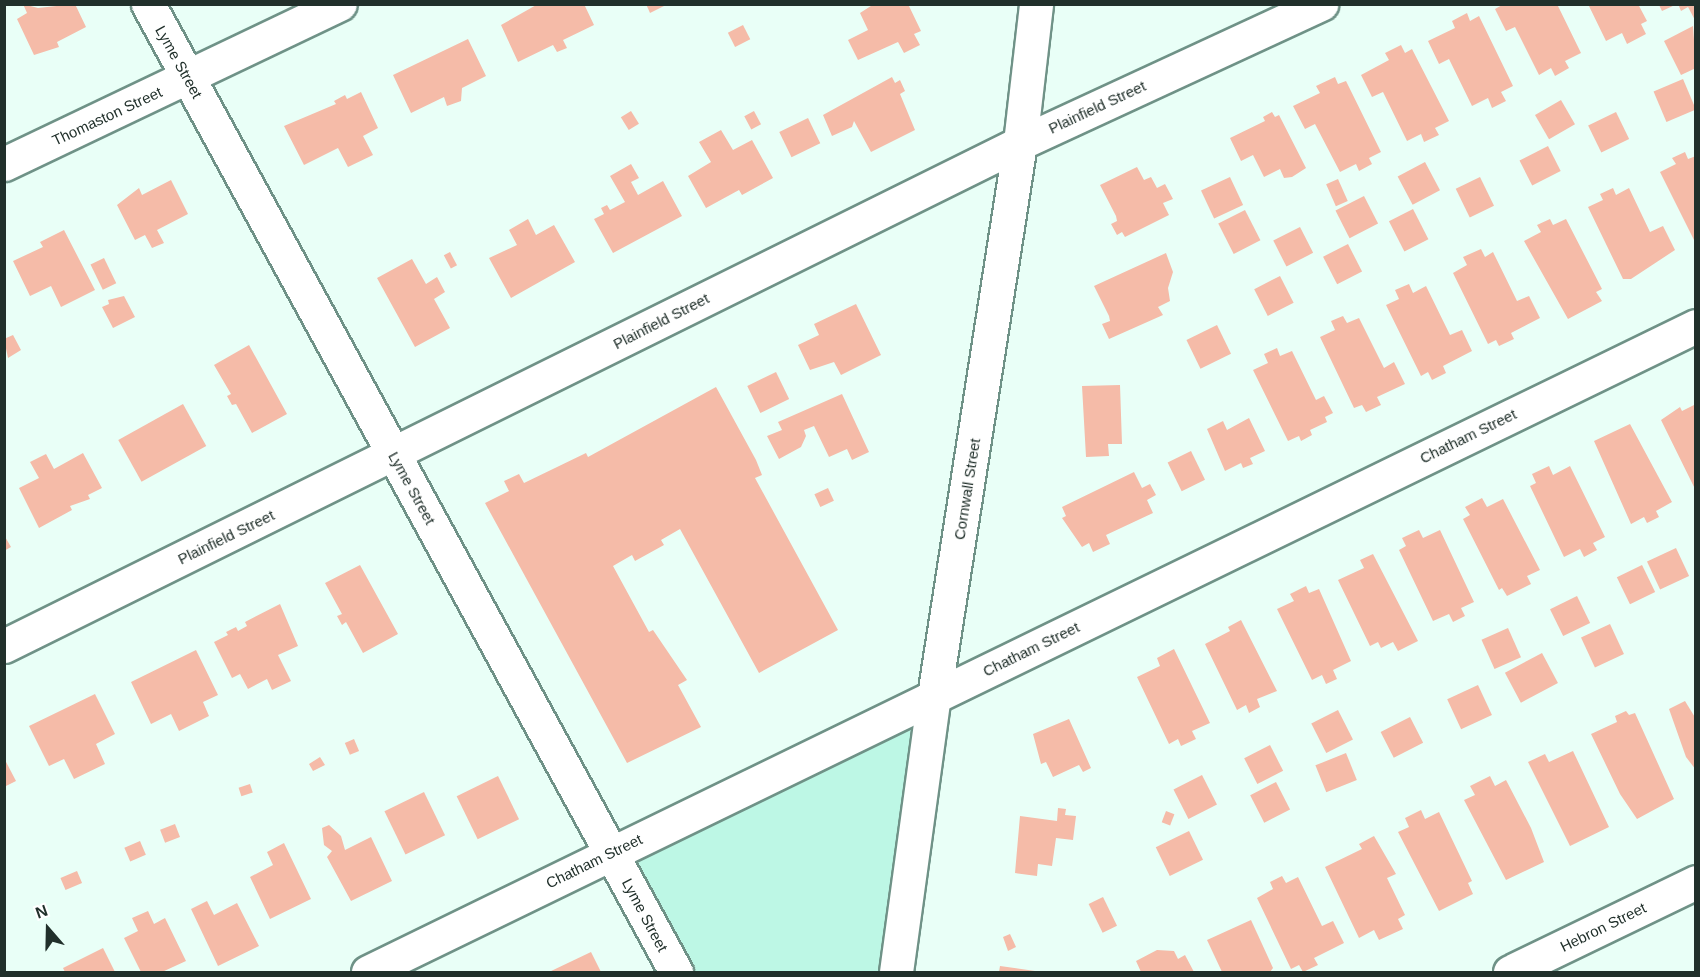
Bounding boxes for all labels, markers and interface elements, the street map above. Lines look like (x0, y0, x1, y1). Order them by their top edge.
street label: Lyme Street (152, 23, 206, 101)
street label: Plainfield Street (1046, 77, 1148, 137)
street label: Thomaston Street (49, 83, 165, 149)
street label: Plainfield Street (610, 289, 712, 353)
street label: Chatham Street (1417, 405, 1519, 467)
street label: Cornwall Street (950, 437, 984, 541)
street label: Lyme Street (385, 449, 439, 527)
street label: Plainfield Street (175, 506, 277, 568)
street label: Chatham Street (980, 618, 1082, 680)
street label: Chatham Street (543, 830, 645, 892)
street label: Lyme Street (618, 875, 672, 955)
street label: Hebron Street (1557, 898, 1649, 956)
north arrow (18, 899, 78, 959)
text: N (33, 902, 50, 922)

